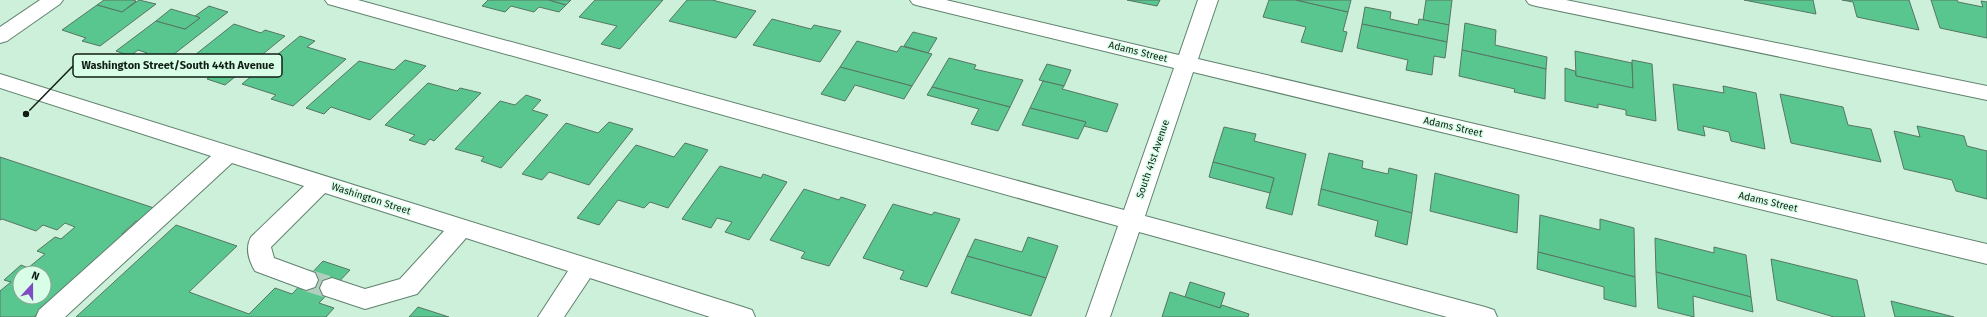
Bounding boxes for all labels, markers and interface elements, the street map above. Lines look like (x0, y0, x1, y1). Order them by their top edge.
street label: Adams Street (1107, 39, 1169, 65)
callout: Washington Street/South 44th Avenue (73, 54, 282, 77)
text: Washington Street/South 44th Avenue (82, 59, 274, 72)
street label: Adams Street (1422, 114, 1484, 140)
street label: South 41st Avenue (1134, 118, 1172, 200)
street label: Washington Street (330, 181, 413, 218)
street label: Adams Street (1737, 189, 1799, 215)
north arrow (12, 265, 52, 305)
text: N (30, 269, 41, 284)

